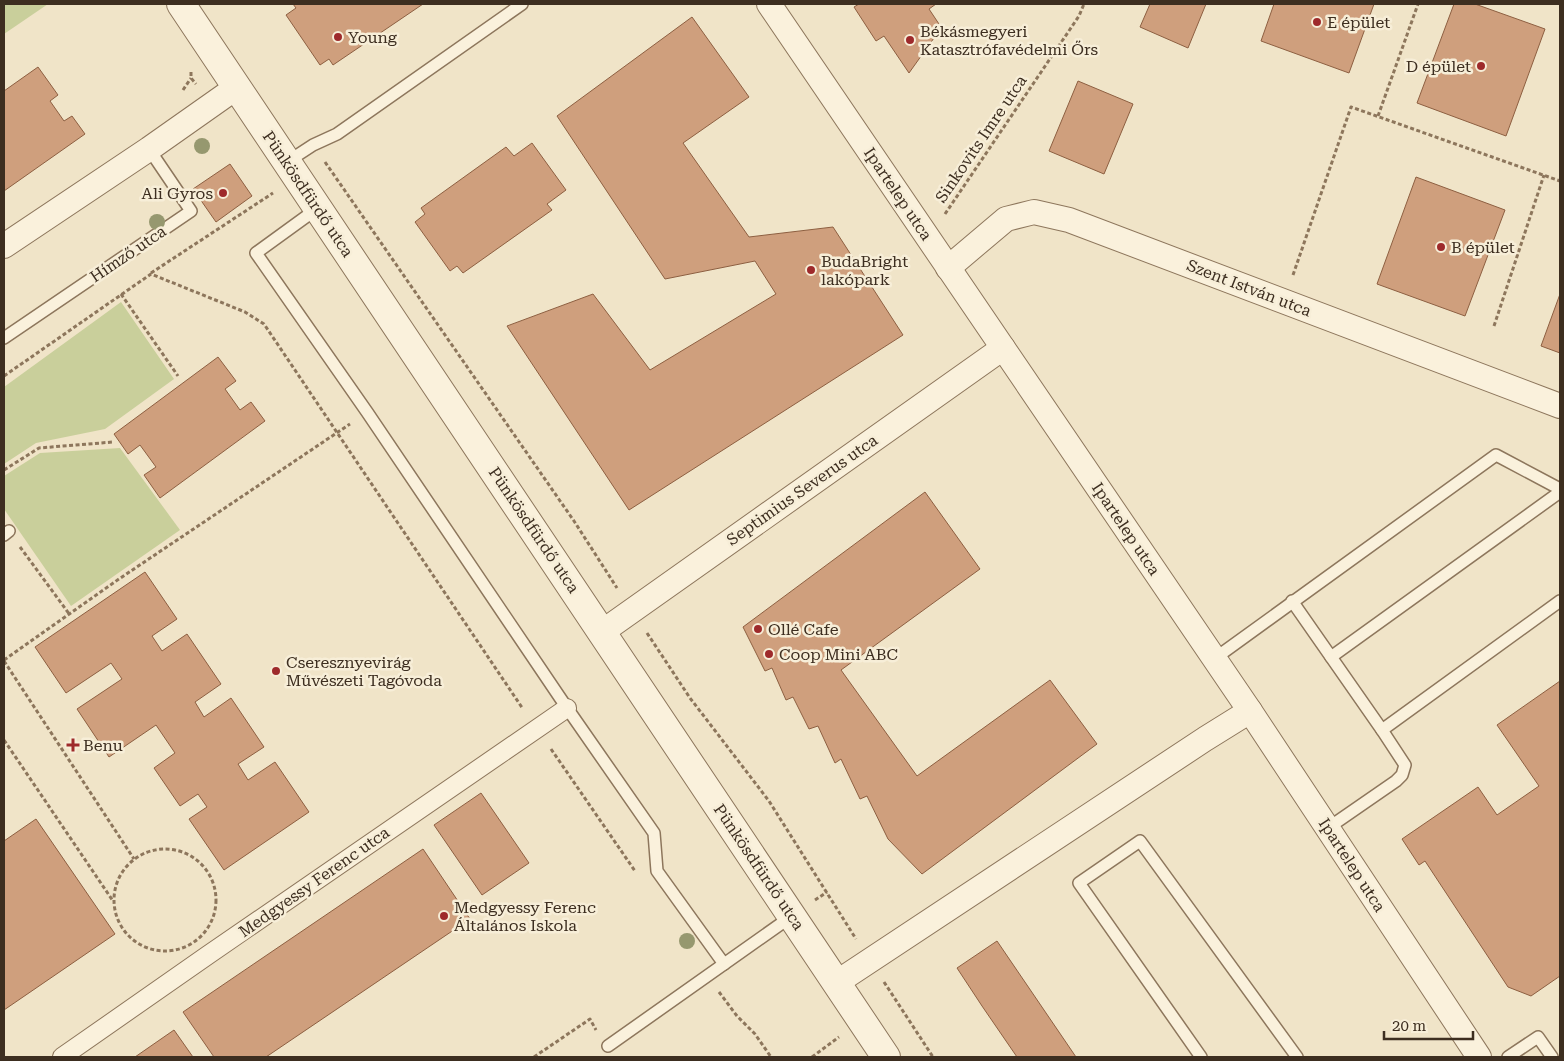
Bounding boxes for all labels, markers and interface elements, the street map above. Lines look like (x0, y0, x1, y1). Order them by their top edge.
place label: E épület (1327, 13, 1390, 32)
marker: E épület (1311, 16, 1323, 28)
place label: Békásmegyeri Katasztrófavédelmi Őrs (920, 22, 1099, 59)
place label: Young (348, 28, 398, 47)
marker: Young (332, 31, 344, 43)
marker: Békásmegyeri Katasztrófavédelmi Őrs (904, 34, 916, 46)
place label: D épület (1406, 57, 1471, 76)
marker: D épület (1475, 60, 1487, 72)
street label: Sinkovits Imre utca (931, 71, 1031, 206)
street label: Pünkösdfürdő utca (259, 127, 357, 261)
street label: Ipartelep utca (860, 144, 936, 244)
place label: Ali Gyros (141, 184, 213, 203)
marker: Ali Gyros (217, 187, 229, 199)
street label: Hímző utca (86, 221, 170, 286)
place label: B épület (1451, 238, 1515, 257)
marker: B épület (1435, 241, 1447, 253)
place label: BudaBright lakópark (821, 252, 908, 289)
street label: Szent István utca (1184, 256, 1314, 321)
marker: BudaBright lakópark (805, 264, 817, 276)
street label: Septimius Severus utca (723, 430, 881, 549)
street label: Pünkösdfürdő utca (485, 463, 583, 597)
street label: Ipartelep utca (1088, 479, 1164, 579)
place label: Ollé Cafe (768, 620, 839, 639)
marker: Ollé Cafe (752, 623, 764, 635)
place label: Coop Mini ABC (779, 645, 898, 664)
marker: Coop Mini ABC (763, 648, 775, 660)
place label: Cseresznyevirág Művészeti Tagóvoda (286, 653, 442, 690)
marker: Cseresznyevirág Művészeti Tagóvoda (270, 665, 282, 677)
place label: Benu (83, 736, 123, 755)
marker: Benu (67, 739, 79, 751)
street label: Pünkösdfürdő utca (710, 800, 808, 934)
street label: Ipartelep utca (1315, 815, 1390, 916)
street label: Medgyessy Ferenc utca (235, 823, 393, 941)
place label: Medgyessy Ferenc Általános Iskola (454, 898, 596, 935)
marker: Medgyessy Ferenc Általános Iskola (438, 910, 450, 922)
scale bar (1384, 1008, 1473, 1040)
text: 20 m (1392, 1017, 1427, 1035)

